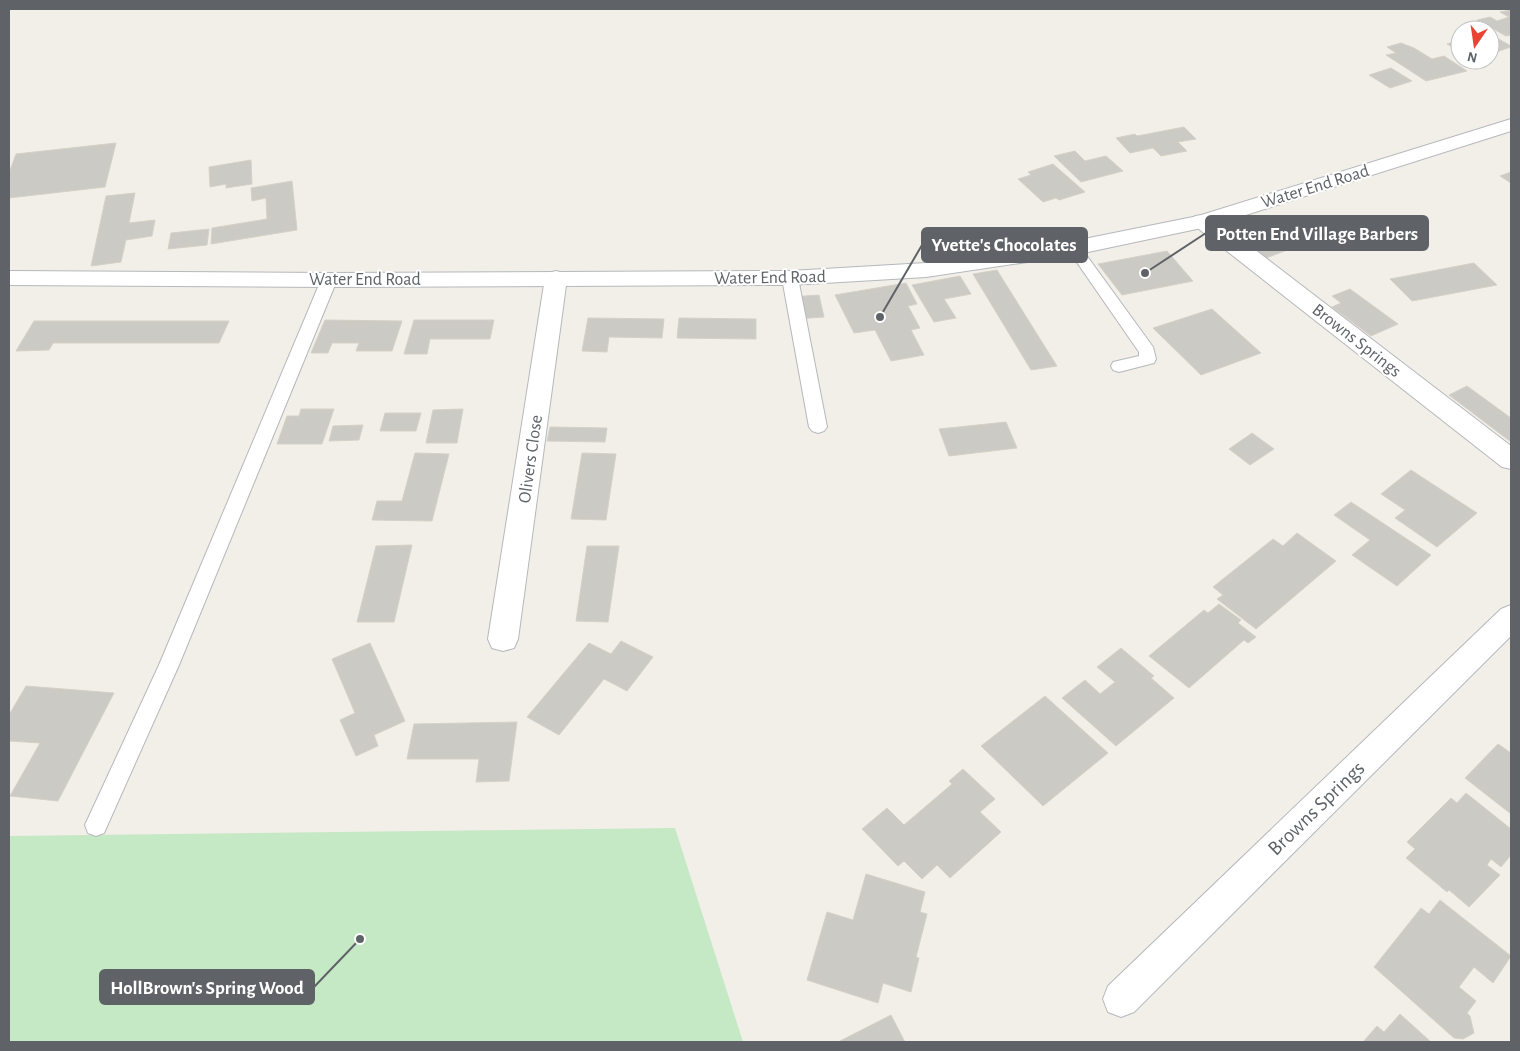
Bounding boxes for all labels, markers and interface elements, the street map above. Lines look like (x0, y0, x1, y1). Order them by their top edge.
north arrow (1450, 20, 1500, 70)
text: N (1466, 49, 1479, 65)
street label: Water End Road (1259, 162, 1371, 212)
callout: Potten End Village Barbers (1206, 216, 1428, 250)
text: Potten End Village Barbers (1216, 225, 1418, 244)
callout: Yvette's Chocolates (922, 228, 1087, 262)
text: Yvette's Chocolates (932, 236, 1076, 255)
street label: Water End Road (714, 268, 826, 288)
street label: Water End Road (309, 271, 421, 289)
street label: Browns Springs (1309, 301, 1404, 381)
street label: Olivers Close (516, 414, 546, 504)
street label: Browns Springs (1264, 757, 1369, 859)
callout: HollBrown's Spring Wood (100, 970, 314, 1004)
text: HollBrown's Spring Wood (110, 979, 304, 998)

